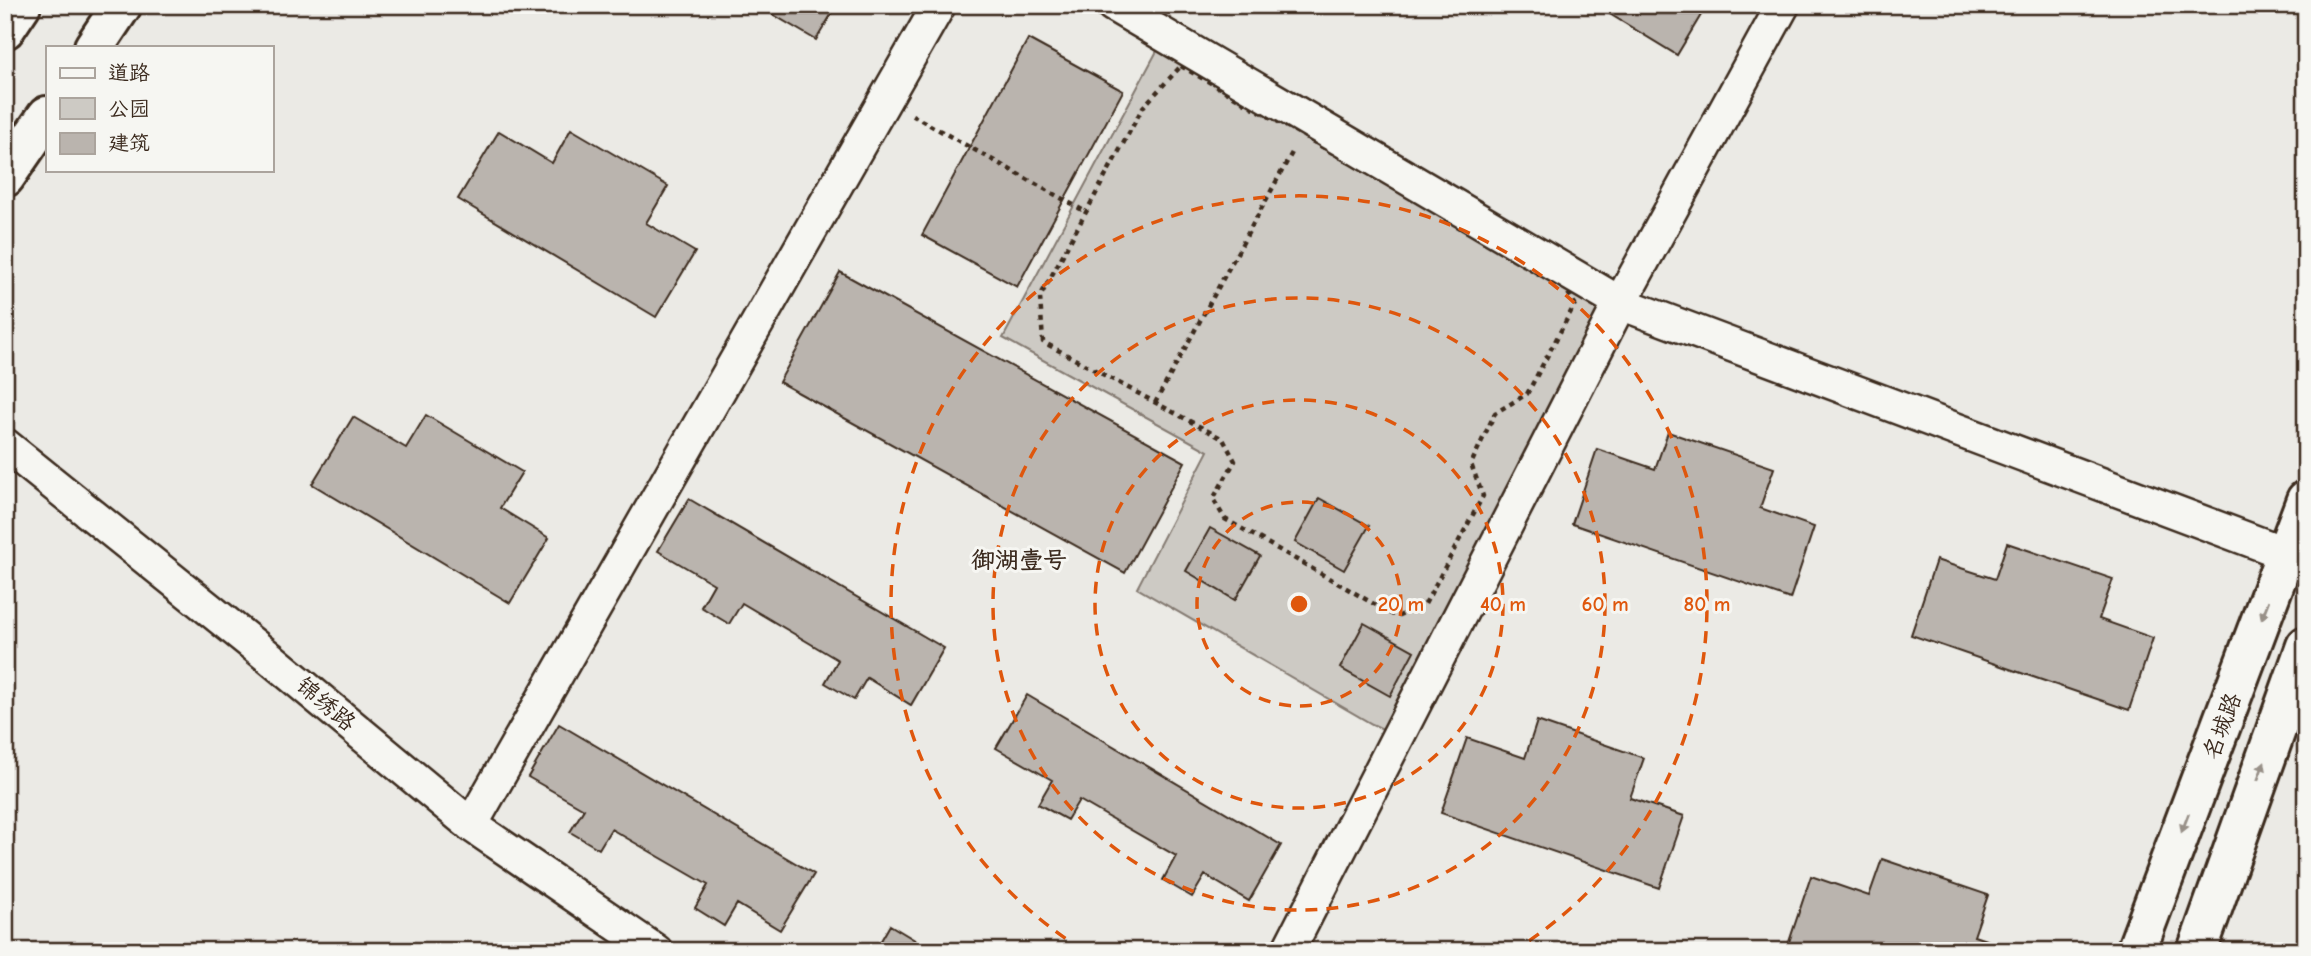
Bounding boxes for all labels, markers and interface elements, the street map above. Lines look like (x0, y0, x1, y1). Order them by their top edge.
legend (46, 46, 273, 172)
text: 道路 (108, 61, 150, 85)
text: 公园 (108, 97, 150, 121)
text: 建筑 (108, 131, 150, 155)
district label: 御湖壹号 (971, 546, 1067, 574)
centre of rings (1287, 592, 1311, 616)
text: 20 m (1378, 592, 1424, 616)
text: 40 m (1480, 592, 1526, 616)
text: 60 m (1581, 592, 1629, 616)
text: 80 m (1684, 592, 1730, 616)
one-way arrow (2260, 600, 2271, 621)
street label: 锦绣路 (291, 671, 361, 737)
street label: 名城路 (2197, 689, 2247, 763)
one-way arrow (2256, 761, 2267, 782)
one-way arrow (2179, 812, 2190, 833)

